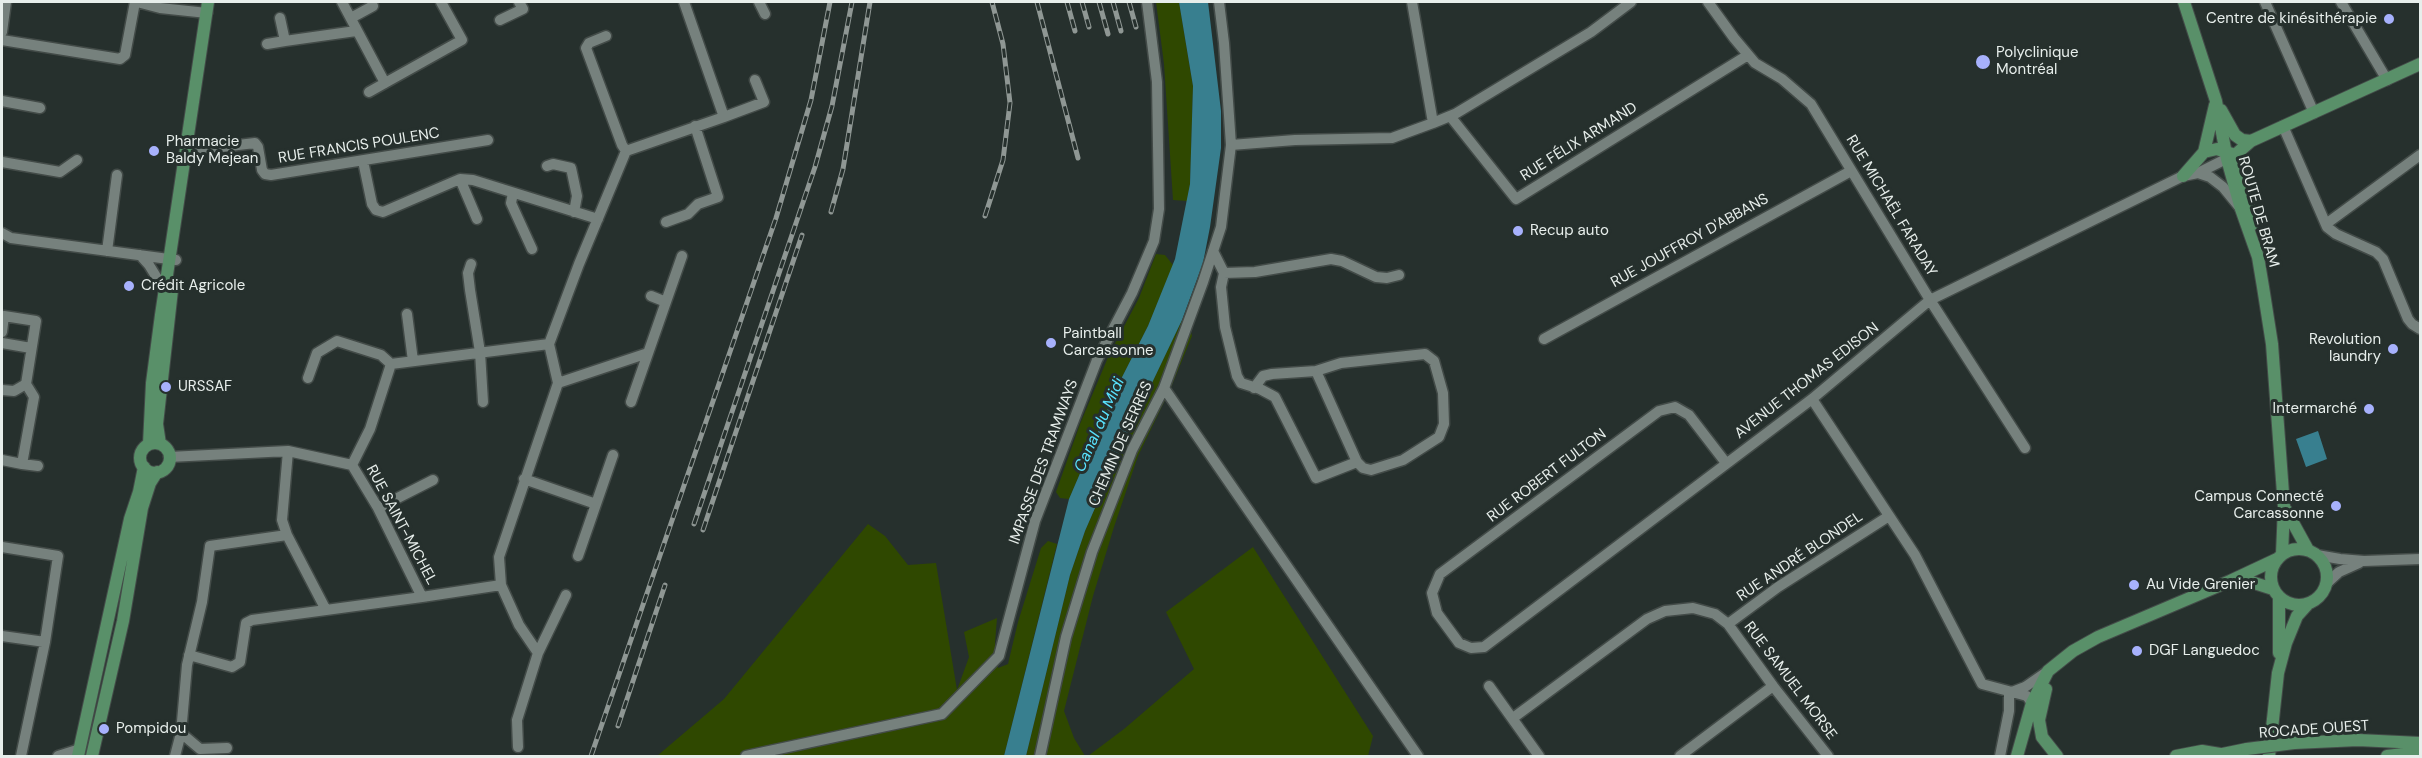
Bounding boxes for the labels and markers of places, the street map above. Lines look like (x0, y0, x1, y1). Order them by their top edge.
place label: Centre de kinésithérapie (2206, 10, 2377, 28)
marker: Centre de kinésithérapie (2382, 12, 2396, 26)
place label: Polyclinique Montréal (1996, 44, 2078, 79)
marker: Polyclinique Montréal (1974, 53, 1992, 71)
place label: Pharmacie Baldy Mejean (166, 133, 258, 168)
marker: Pharmacie Baldy Mejean (147, 144, 161, 158)
place label: Recup auto (1530, 222, 1609, 240)
marker: Recup auto (1511, 224, 1525, 238)
place label: Crédit Agricole (141, 277, 245, 295)
marker: Crédit Agricole (122, 279, 136, 293)
place label: Paintball Carcassonne (1063, 325, 1154, 360)
place label: Revolution laundry (2309, 331, 2381, 366)
marker: Paintball Carcassonne (1044, 336, 1058, 350)
marker: Revolution laundry (2386, 342, 2400, 356)
place label: URSSAF (178, 378, 232, 396)
marker: URSSAF (159, 380, 173, 394)
place label: Intermarché (2273, 400, 2357, 418)
marker: Intermarché (2362, 402, 2376, 416)
place label: Campus Connecté Carcassonne (2194, 488, 2324, 523)
marker: Campus Connecté Carcassonne (2329, 499, 2343, 513)
place label: Au Vide Grenier (2146, 576, 2255, 594)
marker: Au Vide Grenier (2127, 578, 2141, 592)
place label: DGF Languedoc (2149, 642, 2260, 660)
marker: DGF Languedoc (2130, 644, 2144, 658)
place label: Pompidou (116, 720, 186, 738)
marker: Pompidou (97, 722, 111, 736)

